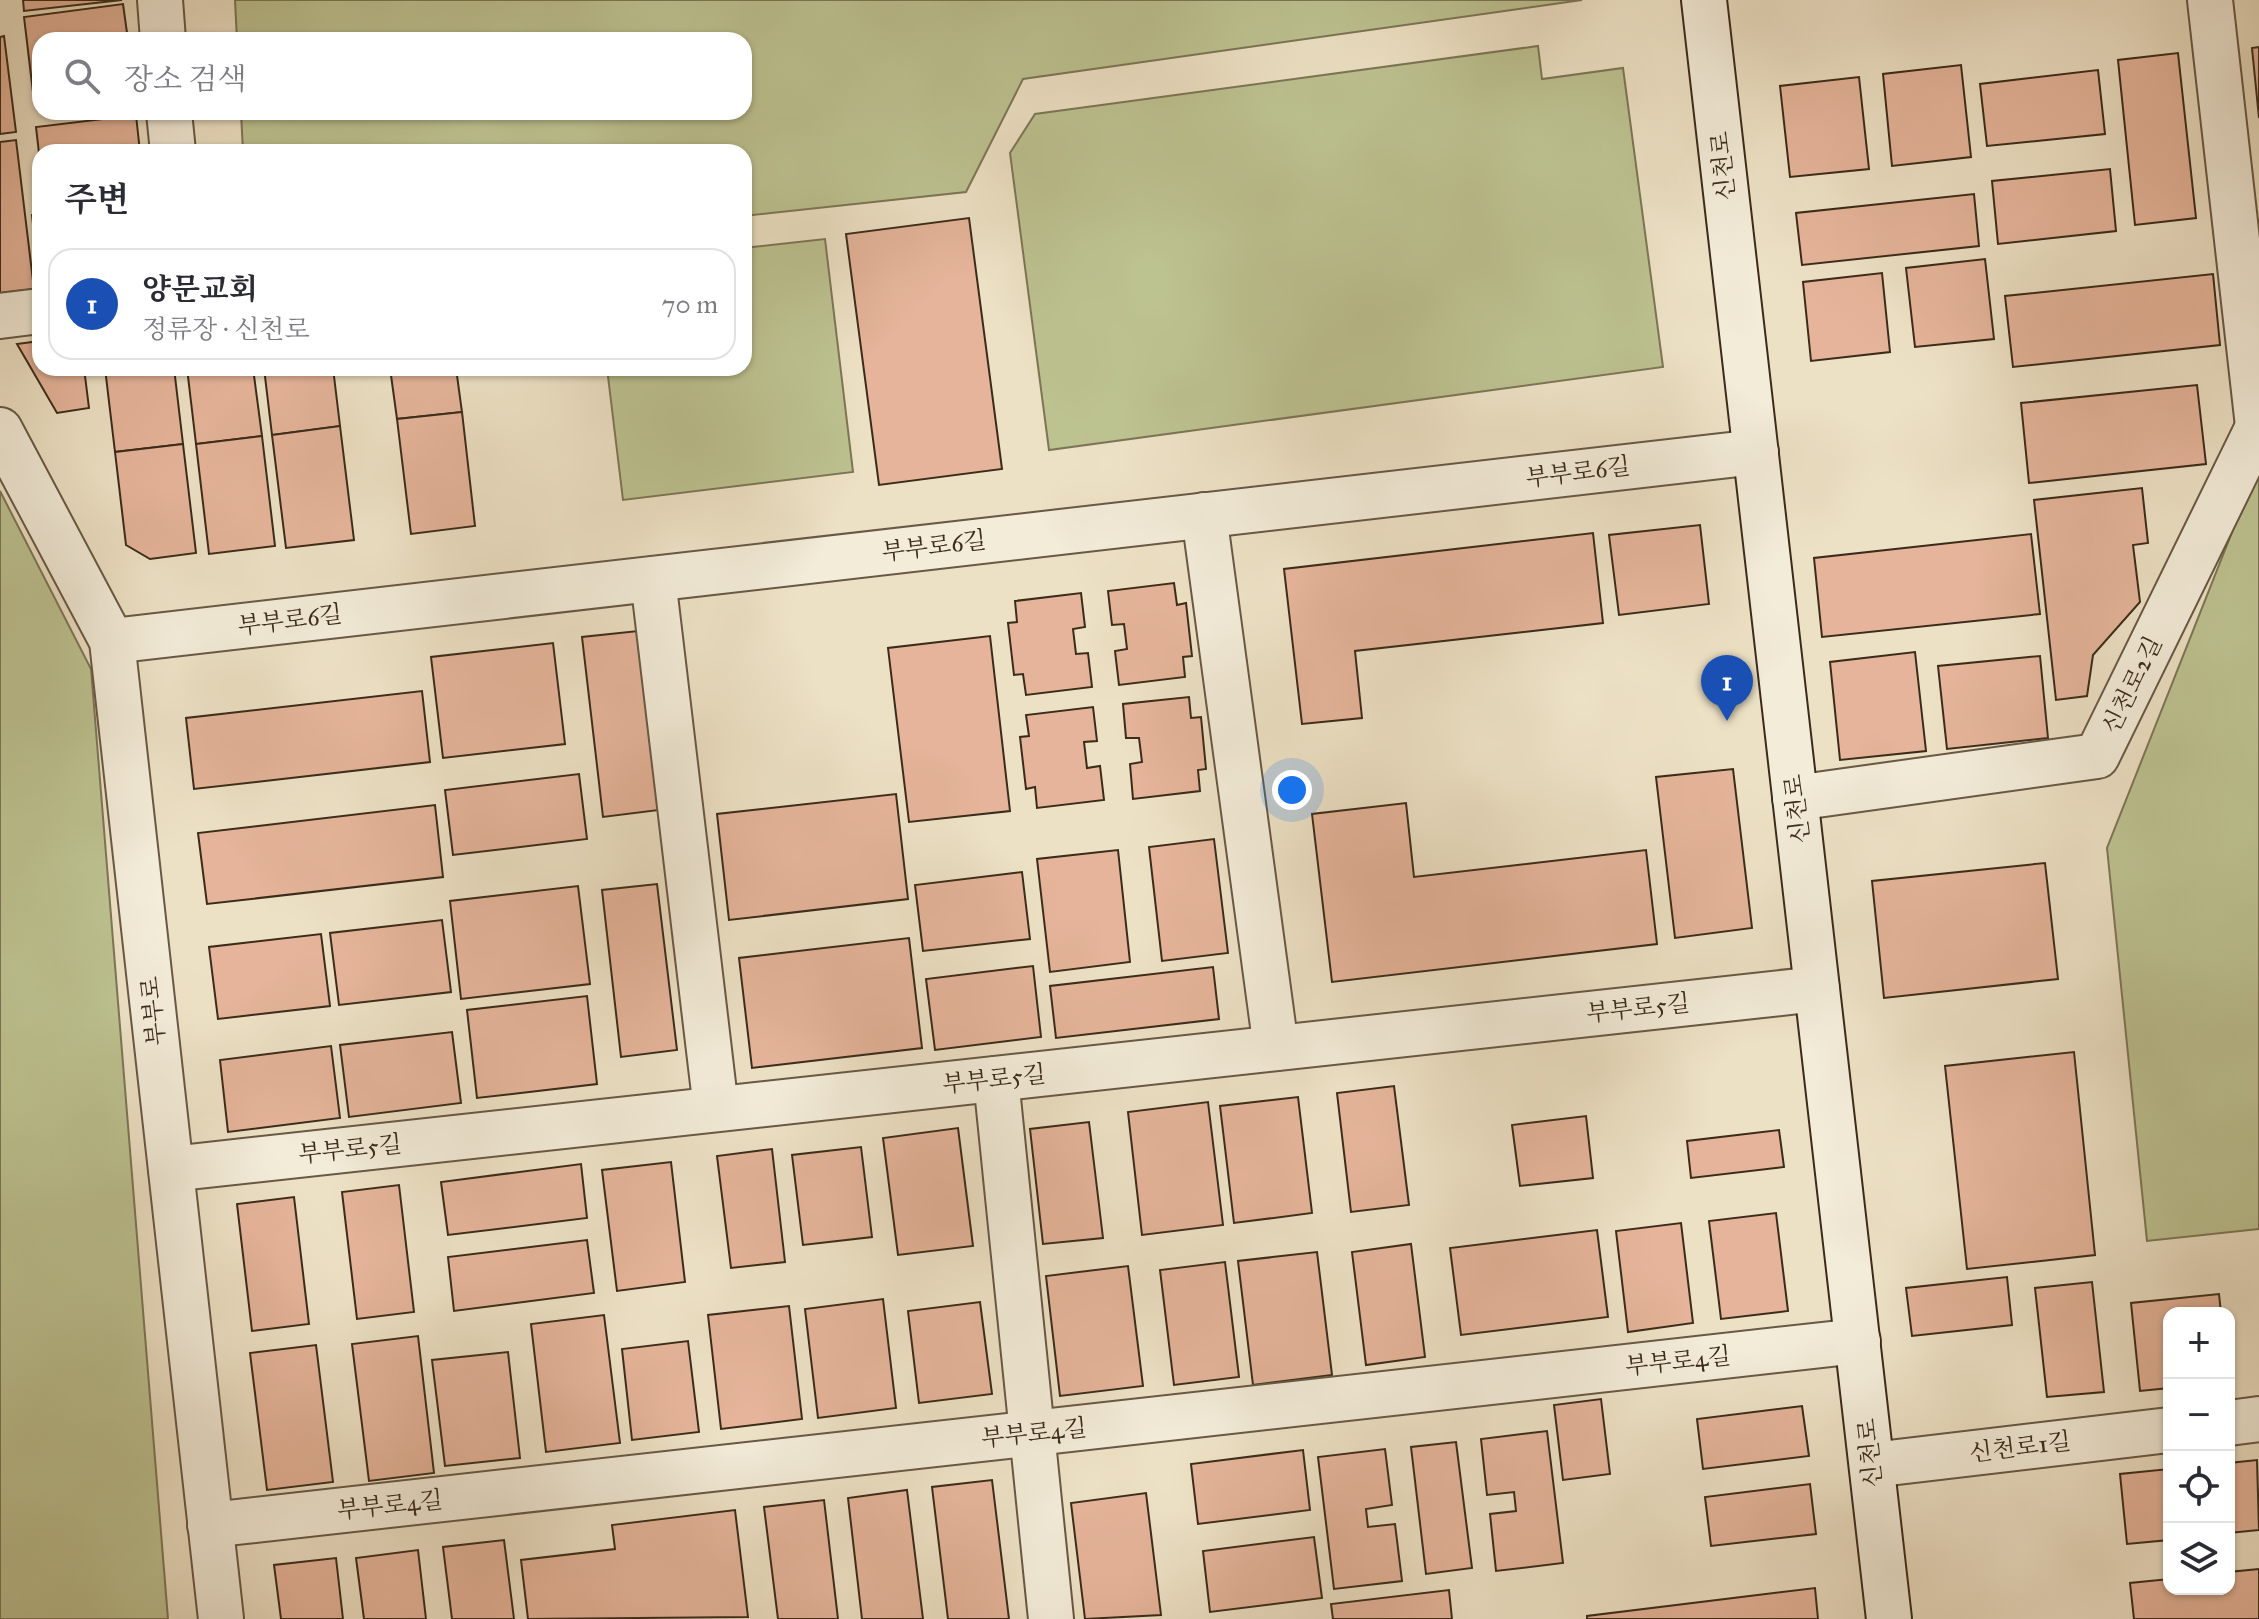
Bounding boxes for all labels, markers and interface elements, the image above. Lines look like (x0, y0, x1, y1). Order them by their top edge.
search box (32, 32, 752, 120)
icon: search (60, 54, 104, 98)
text: 장소 검색 (124, 61, 246, 97)
street label: 신천로 (1704, 130, 1742, 202)
text: 주변 (64, 179, 130, 220)
text: 양문교회 (142, 271, 258, 307)
text: 1 (87, 288, 97, 320)
text: 70 m (662, 288, 718, 320)
text: 정류장 · 신천로 (142, 313, 310, 345)
street label: 부부로6길 (1524, 451, 1632, 493)
street label: 부부로6길 (880, 525, 988, 567)
street label: 부부로6길 (236, 599, 344, 641)
street label: 신천로2길 (2096, 631, 2168, 739)
pin: 1 (1701, 655, 1753, 721)
your location (1272, 770, 1312, 810)
street label: 신천로 (1778, 773, 1816, 845)
street label: 부부로 (134, 975, 172, 1047)
street label: 부부로5길 (1585, 988, 1691, 1028)
street label: 부부로5길 (941, 1059, 1047, 1099)
street label: 부부로5길 (297, 1129, 403, 1169)
map controls (2163, 1307, 2235, 1595)
button: + (2163, 1307, 2235, 1379)
street label: 부부로4길 (1624, 1341, 1732, 1381)
button: − (2163, 1379, 2235, 1451)
street label: 부부로4길 (980, 1413, 1088, 1453)
street label: 신천로 (1851, 1417, 1889, 1489)
street label: 신천로1길 (1967, 1426, 2073, 1468)
button: locate (2163, 1451, 2235, 1523)
street label: 부부로4길 (336, 1485, 444, 1525)
button: layers (2163, 1523, 2235, 1595)

